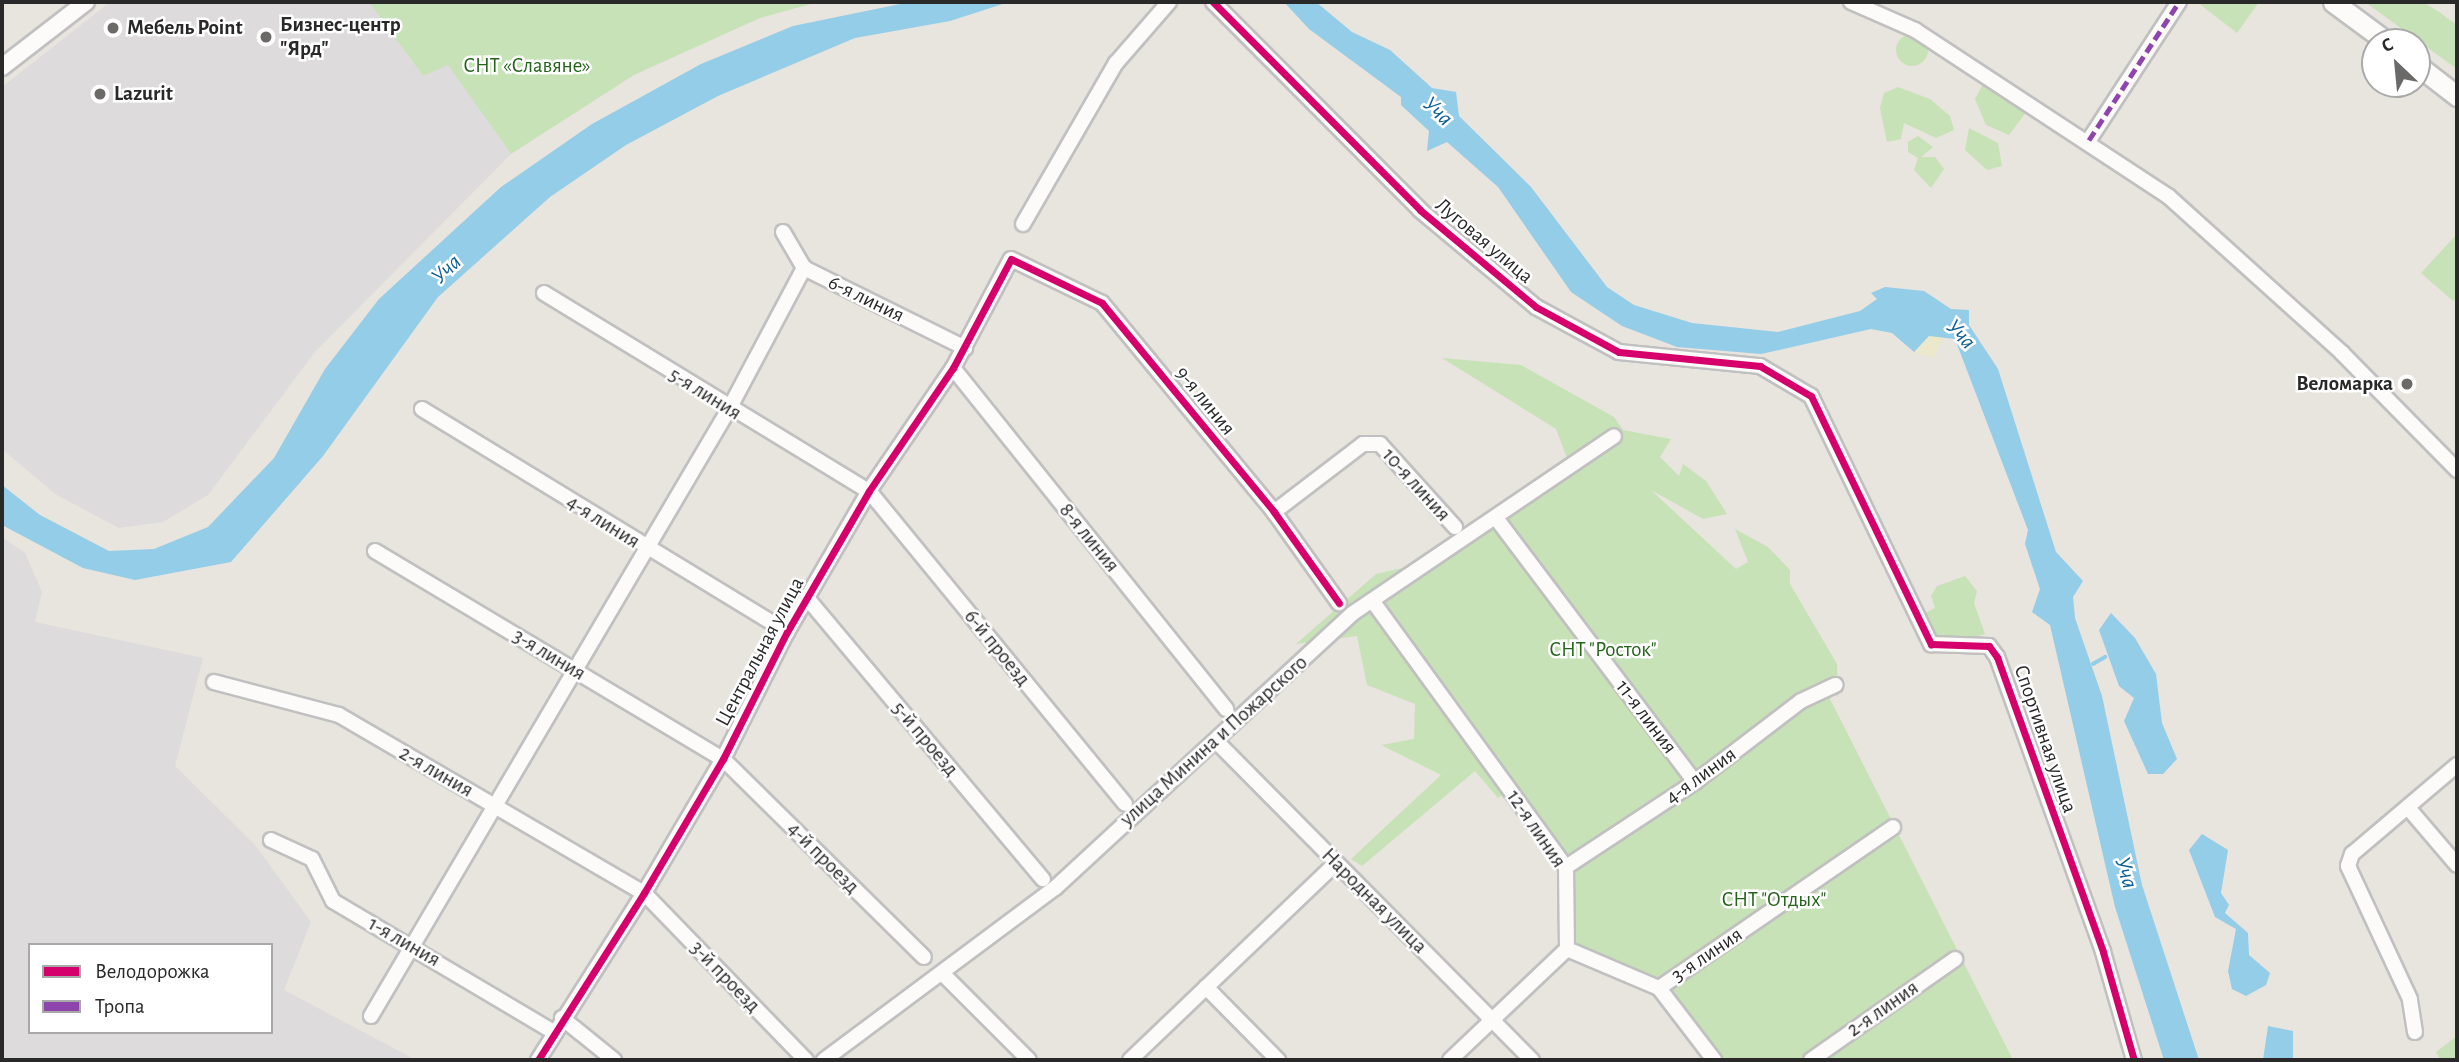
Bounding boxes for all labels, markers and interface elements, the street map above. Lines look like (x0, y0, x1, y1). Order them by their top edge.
place label: Бизнес-центр "Ярд" (280, 12, 401, 62)
place label: Мебель Point (127, 15, 243, 41)
marker: Мебель Point (105, 20, 121, 36)
north arrow (2361, 28, 2431, 98)
marker: Бизнес-центр "Ярд" (258, 29, 274, 45)
text: С (2379, 35, 2396, 56)
park label: СНТ «Славяне» (463, 53, 591, 79)
place label: Lazurit (114, 81, 173, 107)
marker: Lazurit (92, 86, 108, 102)
water label: Уча (1416, 91, 1458, 133)
street label: Луговая улица (1430, 193, 1538, 289)
water label: Уча (426, 249, 468, 291)
street label: 6-я линия (824, 270, 908, 328)
water label: Уча (1939, 314, 1981, 356)
street label: 9-я линия (1170, 361, 1240, 441)
street label: 5-я линия (664, 362, 746, 426)
place label: Веломарка (2296, 371, 2393, 397)
marker: Веломарка (2399, 376, 2415, 392)
street label: 10-я линия (1377, 443, 1455, 527)
street label: 4-я линия (562, 490, 644, 554)
street label: 8-я линия (1054, 498, 1124, 578)
street label: Центральная улица (710, 573, 810, 731)
street label: 6-й проезд (958, 605, 1036, 691)
street label: 3-я линия (508, 623, 590, 687)
park label: СНТ "Росток" (1549, 637, 1657, 663)
street label: улица Минина и Пожарского (1115, 650, 1313, 832)
street label: Спортивная улица (2008, 662, 2082, 816)
street label: 11-я линия (1610, 675, 1682, 759)
street label: 5-й проезд (886, 696, 964, 782)
street label: 2-я линия (394, 741, 478, 803)
street label: 4-я линия (1660, 742, 1742, 810)
street label: 12-я линия (1501, 785, 1571, 873)
street label: 4-й проезд (782, 817, 864, 899)
street label: Народная улица (1316, 843, 1432, 959)
water label: Уча (2107, 854, 2143, 892)
park label: СНТ "Отдых" (1721, 887, 1827, 913)
street label: 1-я линия (364, 911, 444, 973)
street label: 3-я линия (1667, 922, 1747, 988)
street label: 3-й проезд (685, 936, 765, 1018)
legend (28, 943, 273, 1034)
text: Велодорожка (95, 961, 210, 982)
street label: 2-я линия (1842, 975, 1924, 1043)
text: Тропа (95, 996, 145, 1017)

